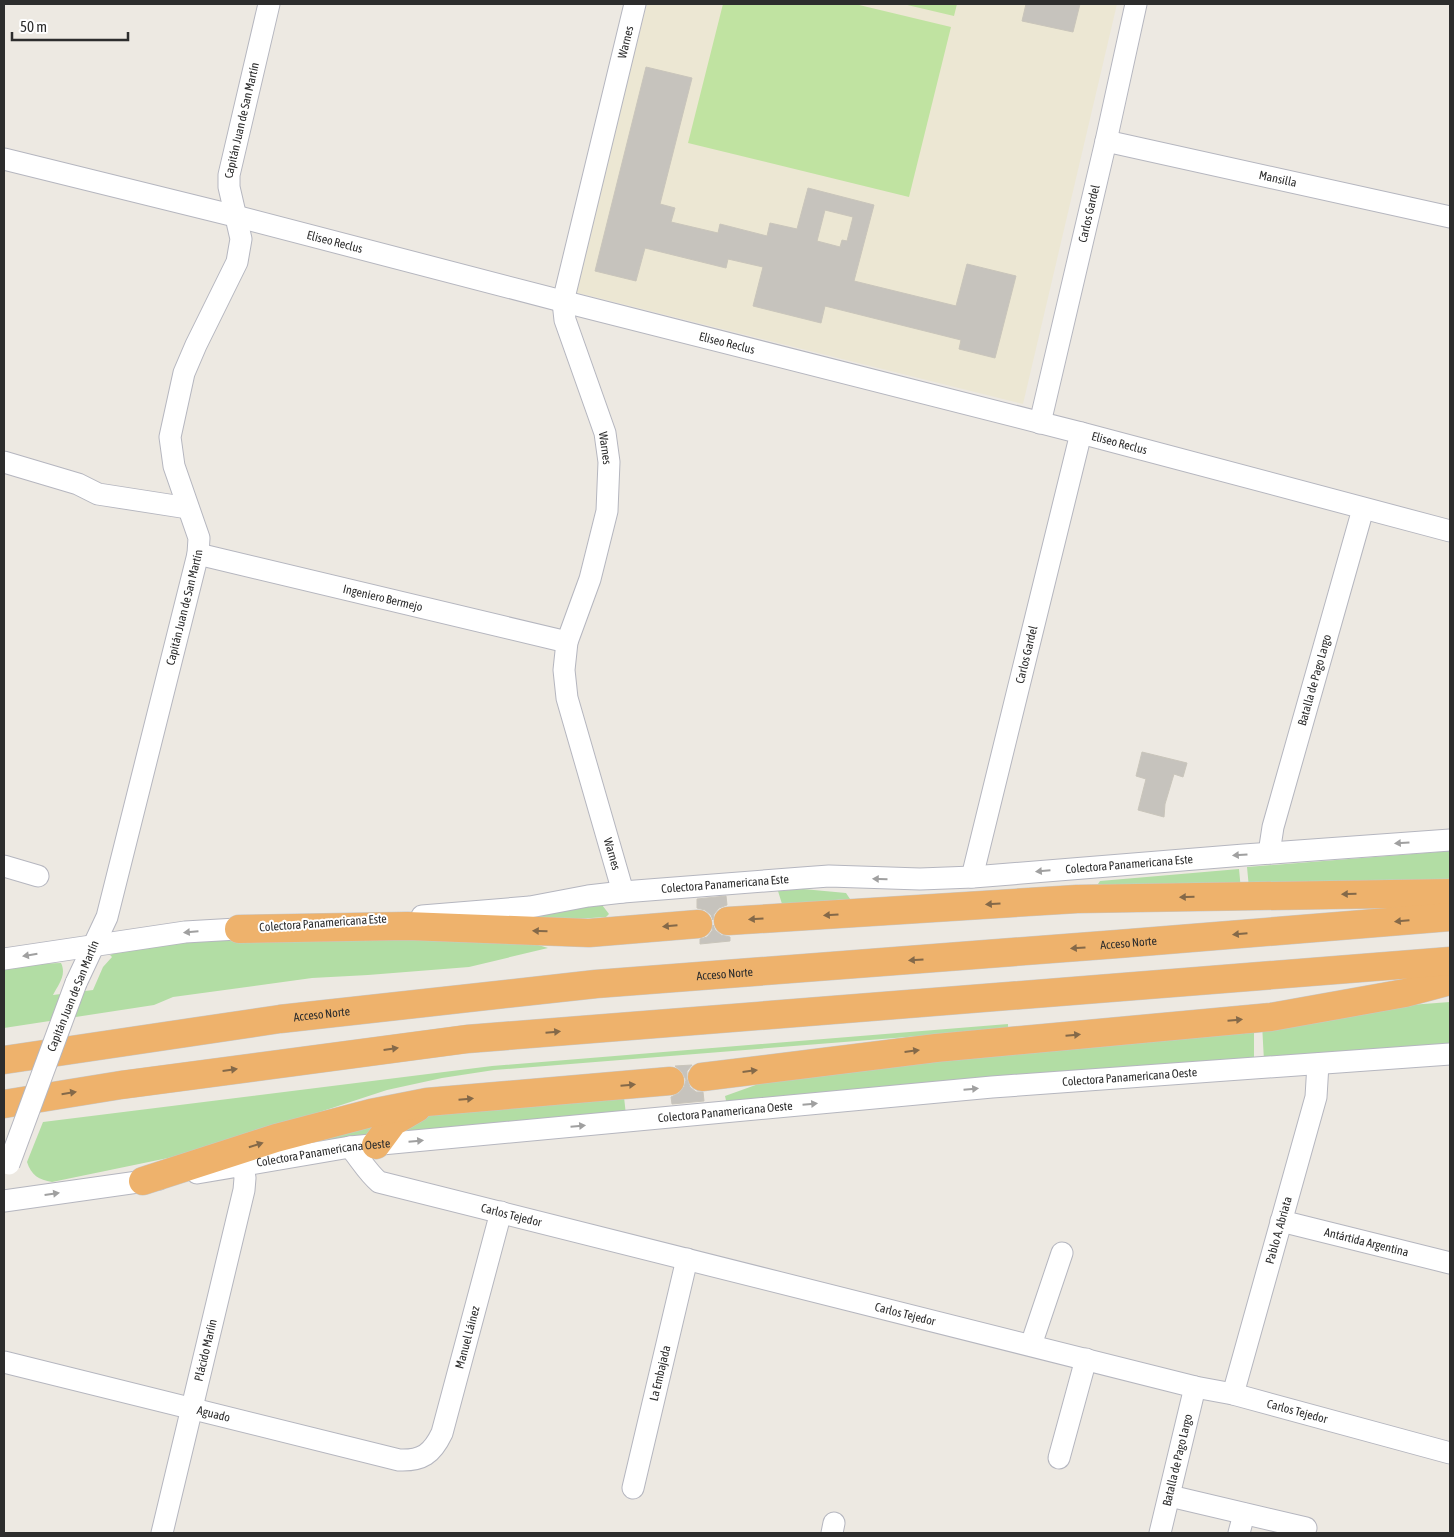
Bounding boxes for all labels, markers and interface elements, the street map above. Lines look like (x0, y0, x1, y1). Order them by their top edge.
scale bar (12, 10, 129, 42)
text: 50 m (20, 18, 47, 35)
street label: Warnes (615, 24, 636, 60)
street label: Capitán Juan de San Martín (222, 61, 262, 178)
street label: Mansilla (1258, 168, 1298, 190)
street label: Carlos Gardel (1075, 183, 1103, 244)
street label: Eliseo Reclus (305, 228, 364, 256)
street label: Eliseo Reclus (698, 329, 756, 357)
street label: Eliseo Reclus (1090, 429, 1149, 457)
street label: Warnes (596, 431, 614, 465)
street label: Capitán Juan de San Martín (163, 549, 205, 667)
street label: Ingeniero Bermejo (342, 582, 424, 614)
street label: Carlos Gardel (1013, 623, 1041, 685)
street label: Batalla de Pago Largo (1295, 632, 1334, 727)
street label: Warnes (601, 836, 623, 872)
one-way arrow (1393, 840, 1409, 848)
street label: Colectora Panamericana Este (1065, 852, 1193, 876)
one-way arrow (1231, 852, 1247, 860)
one-way arrow (1034, 867, 1050, 875)
street label: Colectora Panamericana Este (661, 872, 789, 896)
one-way arrow (872, 874, 888, 882)
one-way arrow (1341, 890, 1357, 898)
one-way arrow (1178, 893, 1194, 901)
one-way arrow (985, 901, 1001, 909)
one-way arrow (823, 911, 839, 919)
street label: Colectora Panamericana Este (259, 912, 387, 934)
one-way arrow (747, 916, 763, 924)
one-way arrow (1393, 917, 1409, 925)
one-way arrow (662, 922, 678, 930)
one-way arrow (532, 927, 548, 935)
one-way arrow (183, 928, 199, 936)
one-way arrow (1231, 931, 1247, 939)
street label: Acceso Norte (1100, 934, 1157, 952)
street label: Capitán Juan de San Martín (44, 938, 102, 1054)
one-way arrow (1069, 944, 1085, 952)
one-way arrow (22, 951, 38, 959)
one-way arrow (907, 956, 923, 964)
street label: Acceso Norte (696, 965, 753, 983)
street label: Acceso Norte (293, 1004, 351, 1024)
one-way arrow (1227, 1016, 1243, 1024)
one-way arrow (545, 1027, 561, 1035)
one-way arrow (1066, 1031, 1082, 1039)
one-way arrow (383, 1045, 399, 1053)
one-way arrow (904, 1047, 920, 1055)
street label: Colectora Panamericana Oeste (1062, 1065, 1198, 1089)
one-way arrow (222, 1066, 238, 1074)
one-way arrow (743, 1067, 759, 1075)
one-way arrow (620, 1080, 636, 1088)
one-way arrow (964, 1085, 980, 1093)
one-way arrow (62, 1089, 78, 1097)
one-way arrow (458, 1095, 474, 1103)
street label: Colectora Panamericana Oeste (657, 1099, 793, 1125)
one-way arrow (802, 1100, 818, 1108)
one-way arrow (571, 1122, 587, 1130)
street label: Colectora Panamericana Oeste (255, 1136, 391, 1170)
one-way arrow (409, 1137, 425, 1145)
one-way arrow (249, 1140, 264, 1148)
one-way arrow (44, 1190, 60, 1198)
street label: Pablo A. Abriata (1263, 1195, 1295, 1266)
street label: Carlos Tejedor (479, 1201, 544, 1230)
street label: Antártida Argentina (1323, 1225, 1410, 1259)
street label: Carlos Tejedor (873, 1300, 937, 1329)
street label: Manuel Láinez (452, 1304, 483, 1370)
street label: Plácido Maríin (192, 1318, 220, 1383)
street label: La Embajada (647, 1344, 673, 1402)
street label: Carlos Tejedor (1265, 1397, 1329, 1426)
street label: Aguado (196, 1403, 232, 1425)
street label: Batalla de Pago Largo (1160, 1412, 1195, 1508)

